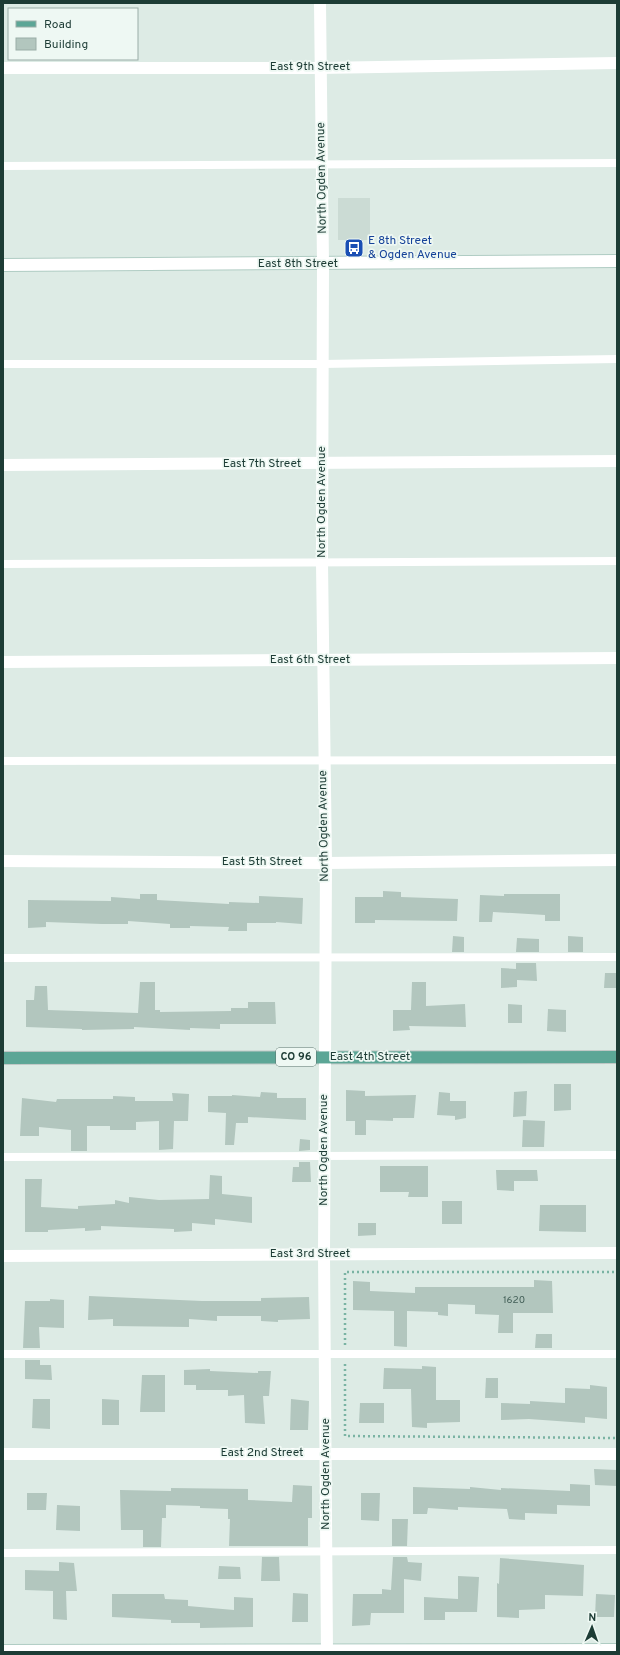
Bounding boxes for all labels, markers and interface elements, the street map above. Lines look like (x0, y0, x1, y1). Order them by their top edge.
legend (8, 8, 138, 60)
text: Road (44, 17, 72, 33)
text: Building (44, 37, 88, 53)
street label: East 9th Street (270, 59, 350, 75)
street label: North Ogden Avenue (313, 122, 331, 234)
place label: E 8th Street & Ogden Avenue (368, 233, 457, 263)
bus stop icon: E 8th Street & Ogden Avenue (343, 237, 365, 259)
street label: East 8th Street (258, 256, 338, 272)
street label: North Ogden Avenue (314, 446, 330, 558)
street label: East 7th Street (223, 456, 301, 472)
street label: East 6th Street (270, 652, 350, 668)
street label: North Ogden Avenue (315, 770, 333, 882)
street label: East 5th Street (222, 854, 302, 870)
road number: CO 96 (276, 1048, 316, 1066)
street label: East 4th Street (330, 1049, 410, 1065)
street label: North Ogden Avenue (316, 1094, 332, 1206)
street label: East 3rd Street (270, 1246, 350, 1262)
house number: 1620 (503, 1294, 525, 1307)
street label: North Ogden Avenue (318, 1418, 334, 1530)
street label: East 2nd Street (220, 1445, 304, 1461)
north arrow (572, 1607, 612, 1647)
text: N (588, 1611, 597, 1625)

